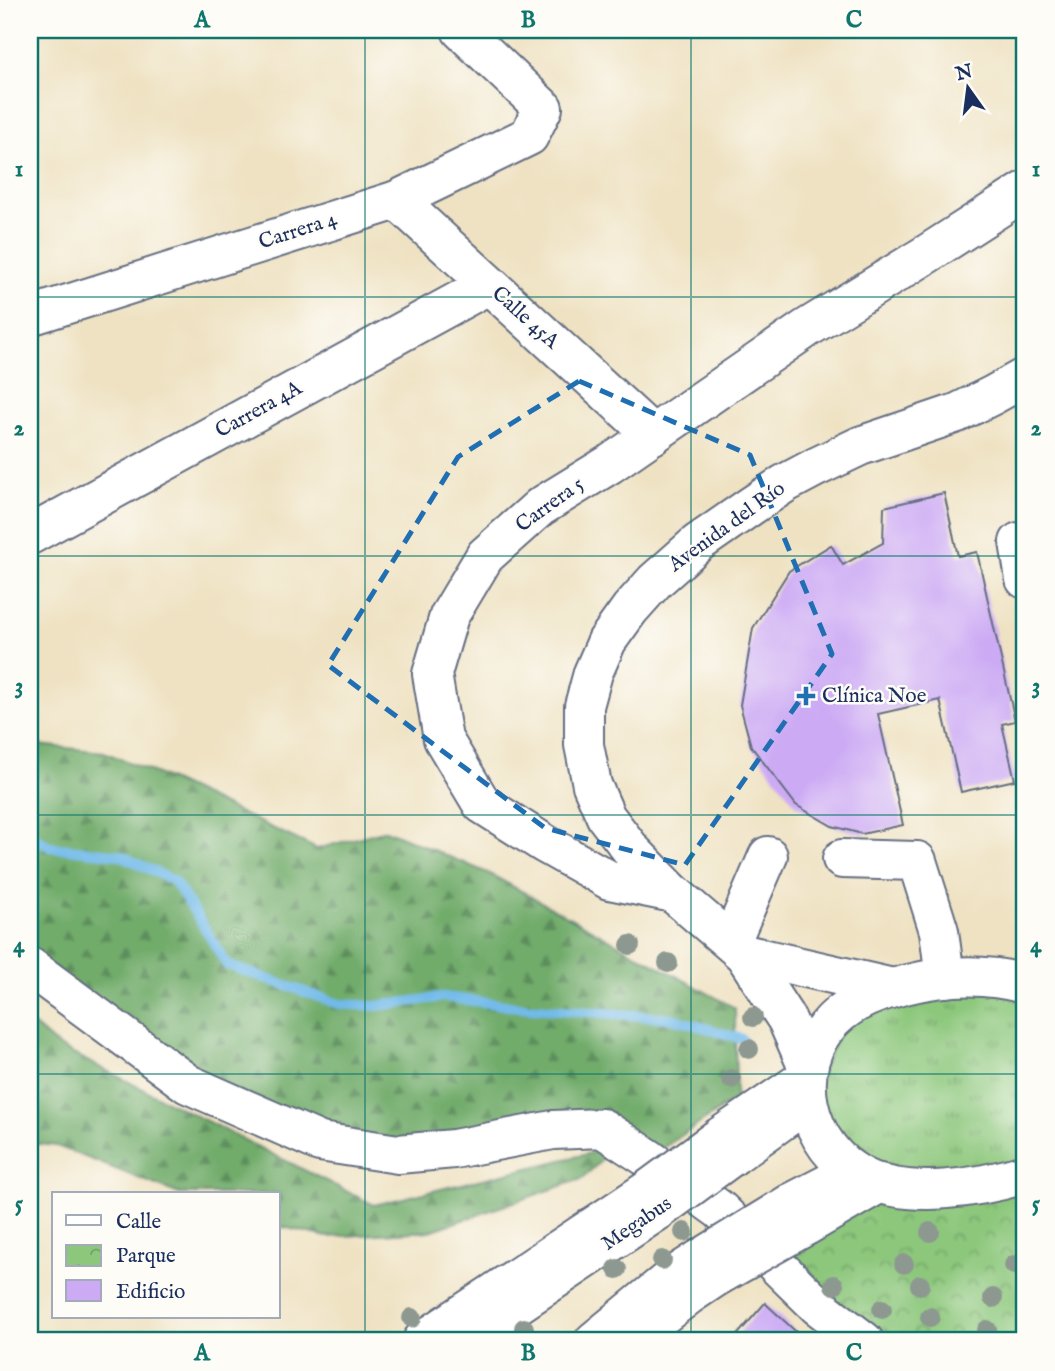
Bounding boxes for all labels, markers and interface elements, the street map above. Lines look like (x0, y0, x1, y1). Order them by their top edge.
text: A (193, 6, 211, 35)
text: B (520, 6, 536, 35)
text: C (846, 6, 863, 35)
north arrow (932, 52, 1002, 122)
text: N (953, 60, 976, 87)
text: 1 (15, 155, 23, 184)
text: 1 (1032, 155, 1040, 184)
street label: Carrera 4 (255, 205, 341, 256)
street label: Calle 45A (486, 281, 565, 356)
street label: Carrera 4A (211, 375, 308, 445)
text: 2 (14, 414, 25, 443)
text: 2 (1031, 414, 1042, 443)
street label: Carrera 5 (510, 471, 590, 539)
street label: Avenida del Río (662, 476, 791, 579)
text: 3 (15, 672, 23, 701)
text: 3 (1032, 672, 1040, 701)
place label: Clínica Noe (822, 683, 927, 710)
marker: Clínica Noe (796, 686, 816, 706)
text: 4 (13, 931, 25, 960)
text: 4 (1030, 931, 1042, 960)
text: 5 (15, 1190, 24, 1219)
text: 5 (1032, 1190, 1041, 1219)
street label: Megabus (597, 1191, 677, 1257)
legend (52, 1192, 280, 1318)
text: Calle (116, 1209, 161, 1236)
text: Parque (116, 1243, 176, 1270)
text: Edificio (116, 1279, 185, 1306)
text: A (193, 1339, 211, 1368)
text: B (520, 1339, 536, 1368)
text: C (846, 1339, 863, 1368)

